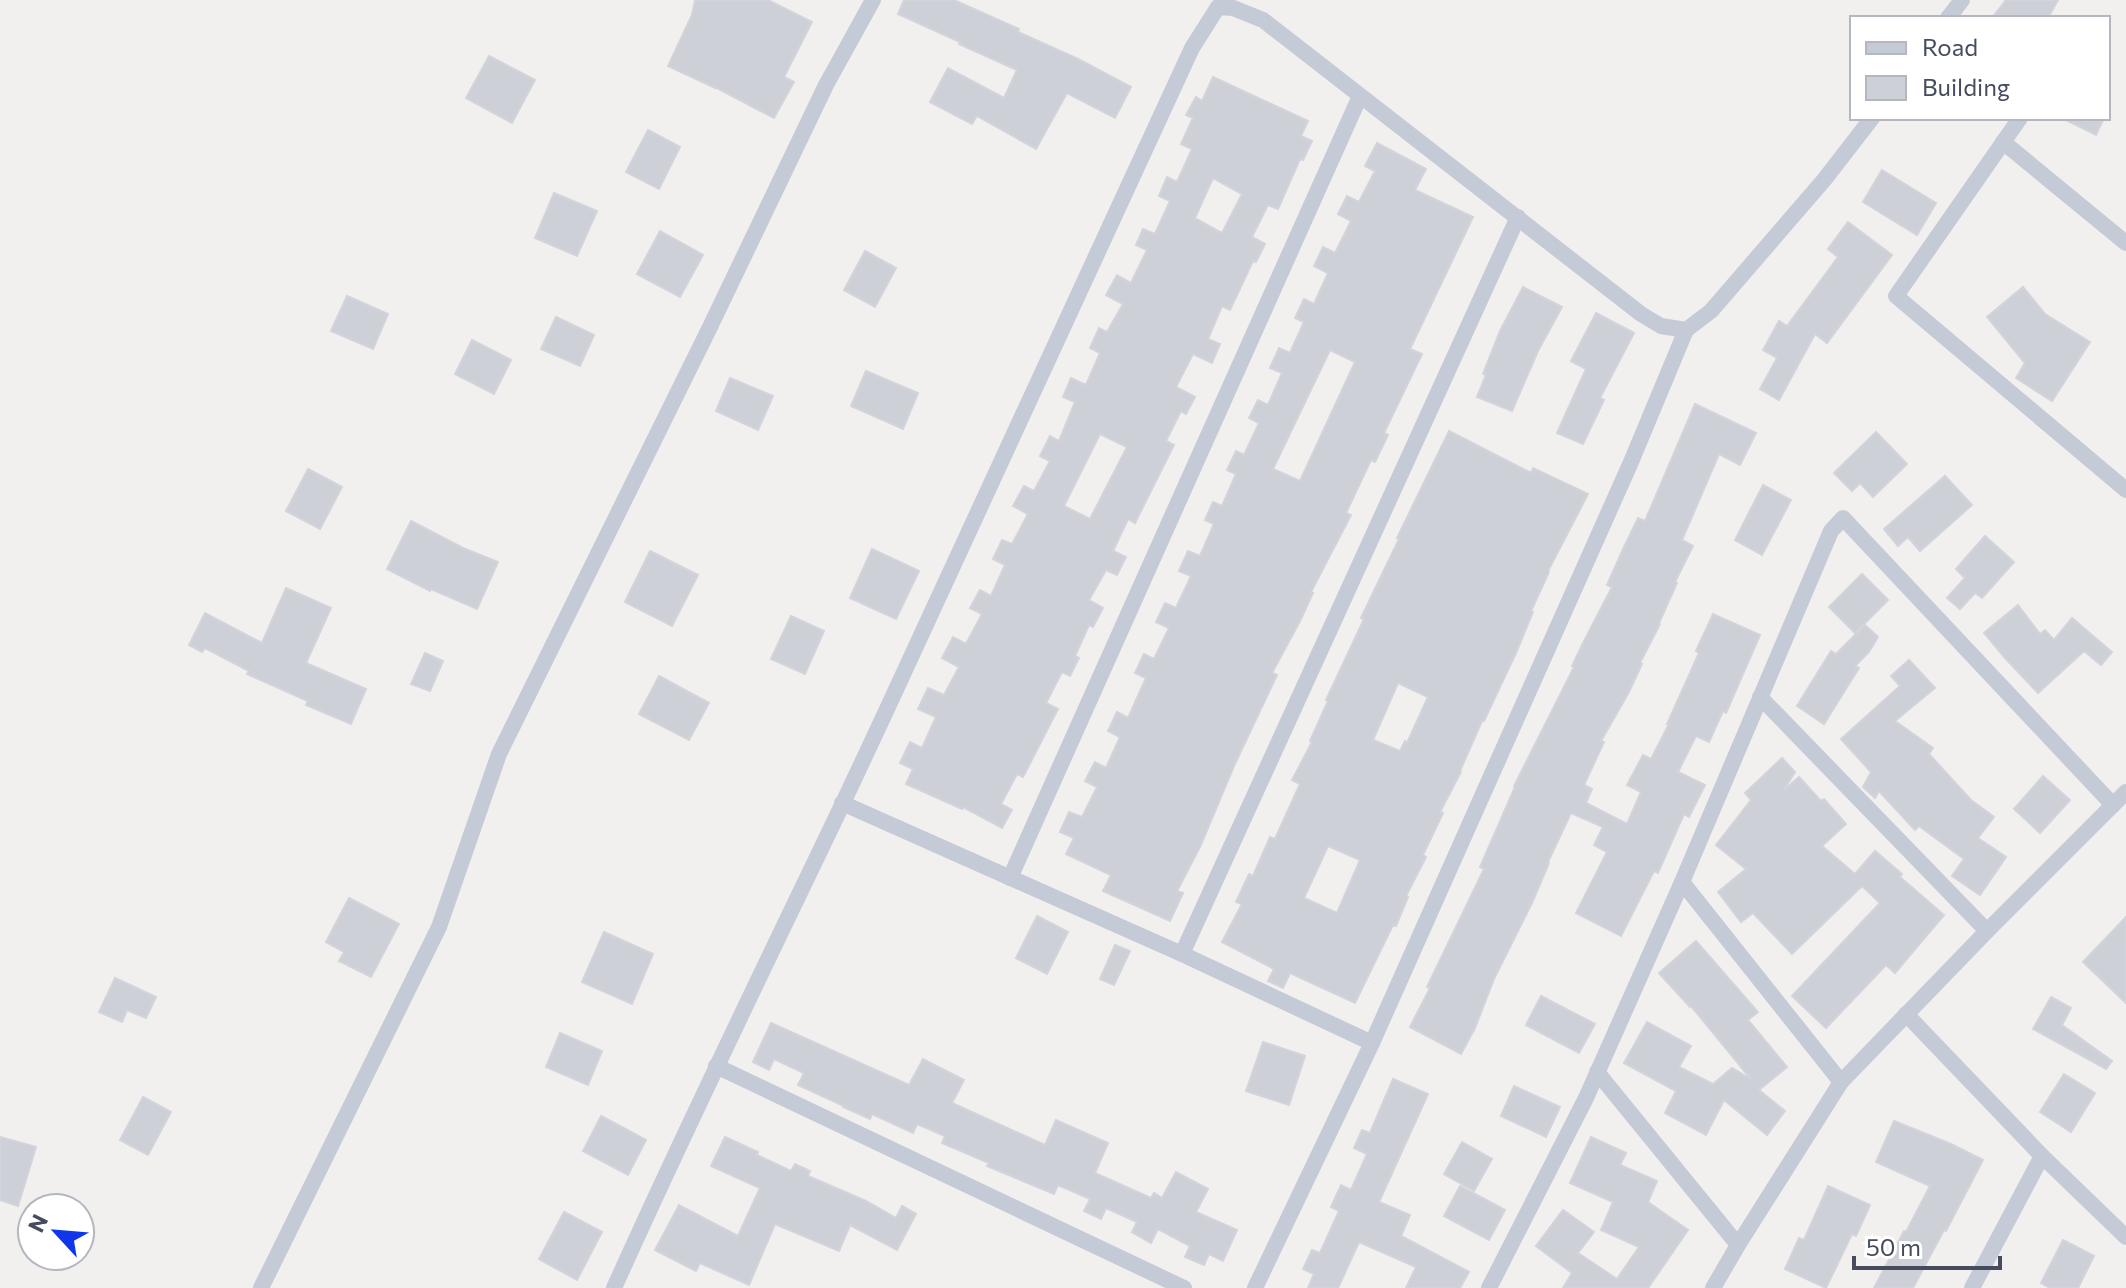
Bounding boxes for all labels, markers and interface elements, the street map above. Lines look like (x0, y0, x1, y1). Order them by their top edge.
legend (1850, 16, 2110, 120)
text: Road (1922, 32, 1978, 61)
text: Building (1922, 72, 2010, 101)
north arrow (16, 1192, 96, 1272)
text: N (22, 1210, 53, 1236)
scale bar (1854, 1220, 2000, 1270)
text: 50 m (1866, 1232, 1921, 1261)

